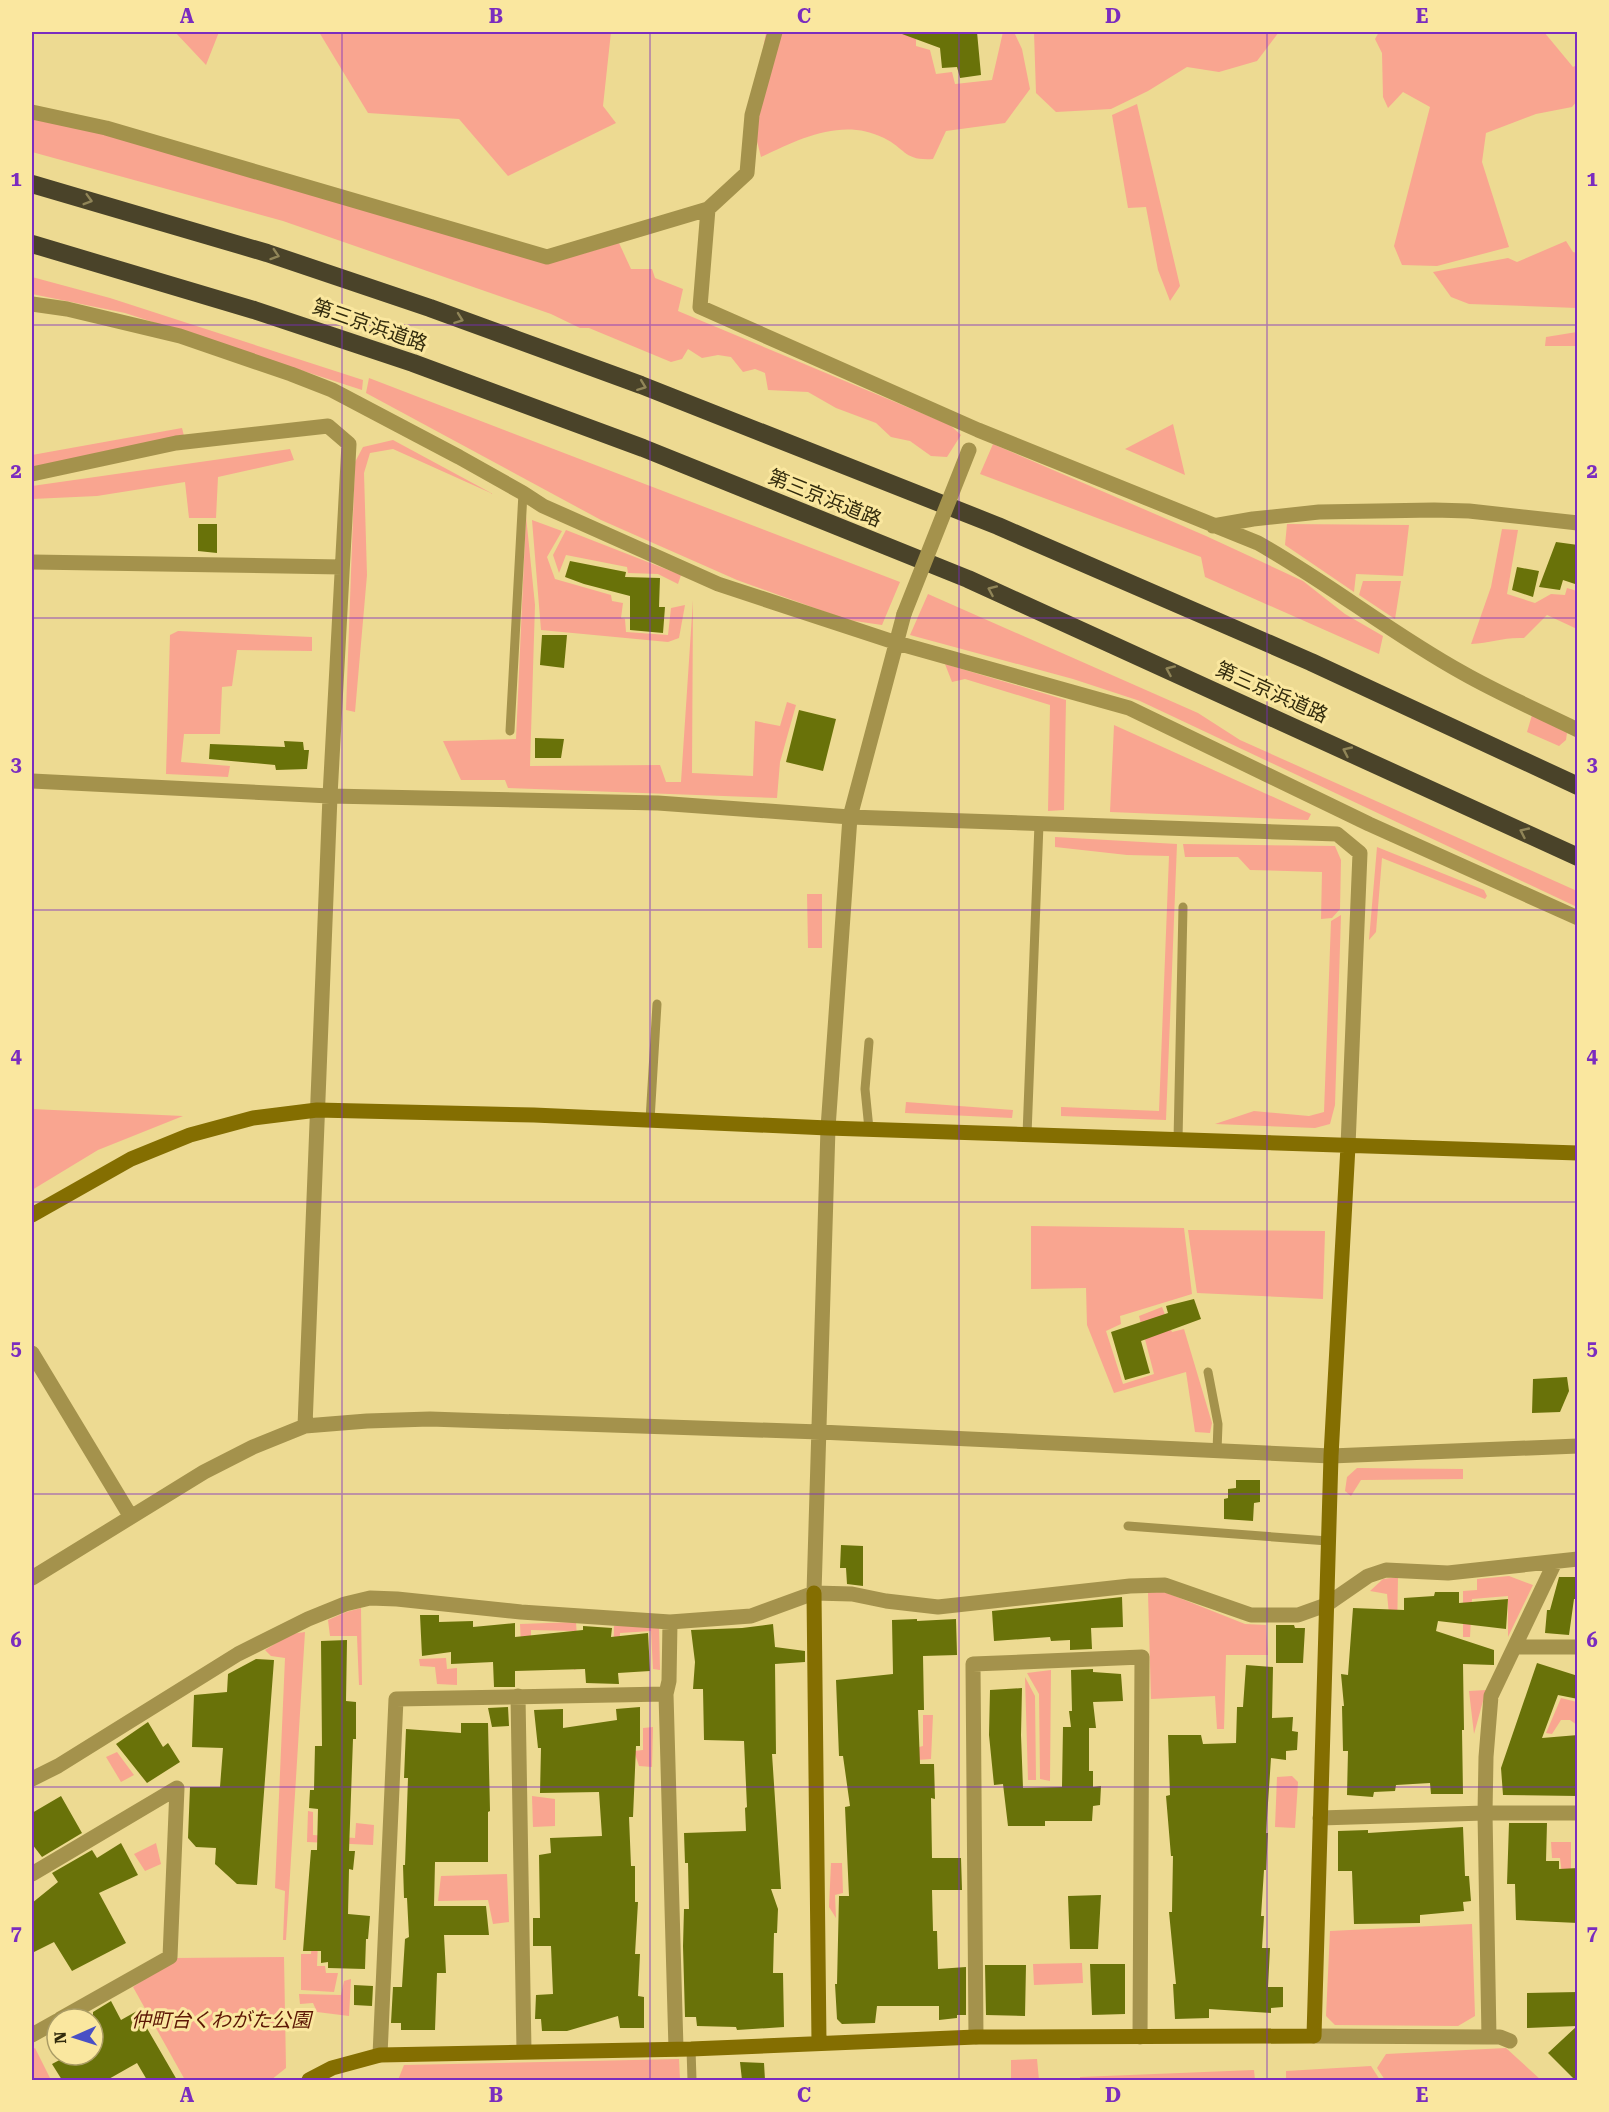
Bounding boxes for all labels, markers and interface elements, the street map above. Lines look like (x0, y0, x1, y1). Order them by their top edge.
text: A (180, 4, 195, 28)
text: B (489, 4, 503, 28)
text: C (797, 4, 811, 28)
text: D (1105, 4, 1121, 28)
text: E (1416, 4, 1429, 28)
text: 1 (10, 167, 22, 191)
text: 1 (1586, 167, 1598, 191)
one-way arrow (82, 193, 93, 205)
one-way arrow (269, 248, 280, 261)
street label: 第三京浜道路 (309, 294, 431, 356)
one-way arrow (453, 311, 464, 324)
one-way arrow (636, 378, 647, 391)
text: 2 (10, 459, 22, 483)
text: 2 (1586, 459, 1598, 483)
street label: 第三京浜道路 (765, 464, 885, 532)
one-way arrow (987, 585, 998, 597)
street label: 第三京浜道路 (1212, 657, 1332, 727)
one-way arrow (1165, 666, 1176, 678)
one-way arrow (1343, 746, 1354, 758)
text: 3 (10, 752, 22, 776)
text: 3 (1586, 752, 1598, 776)
one-way arrow (1520, 828, 1531, 840)
text: 4 (10, 1044, 22, 1068)
text: 4 (1586, 1044, 1598, 1068)
text: 5 (10, 1336, 22, 1360)
text: 5 (1586, 1336, 1598, 1360)
text: 6 (10, 1628, 22, 1652)
text: 6 (1586, 1628, 1598, 1652)
text: 7 (10, 1921, 22, 1945)
text: 7 (1586, 1921, 1598, 1945)
north arrow (45, 2007, 105, 2067)
park label: 仲町台くわがた公園 (131, 2008, 314, 2032)
text: N (51, 2031, 70, 2044)
text: A (180, 2083, 195, 2107)
text: B (489, 2083, 503, 2107)
text: C (797, 2083, 811, 2107)
text: D (1105, 2083, 1121, 2107)
text: E (1416, 2083, 1429, 2107)

